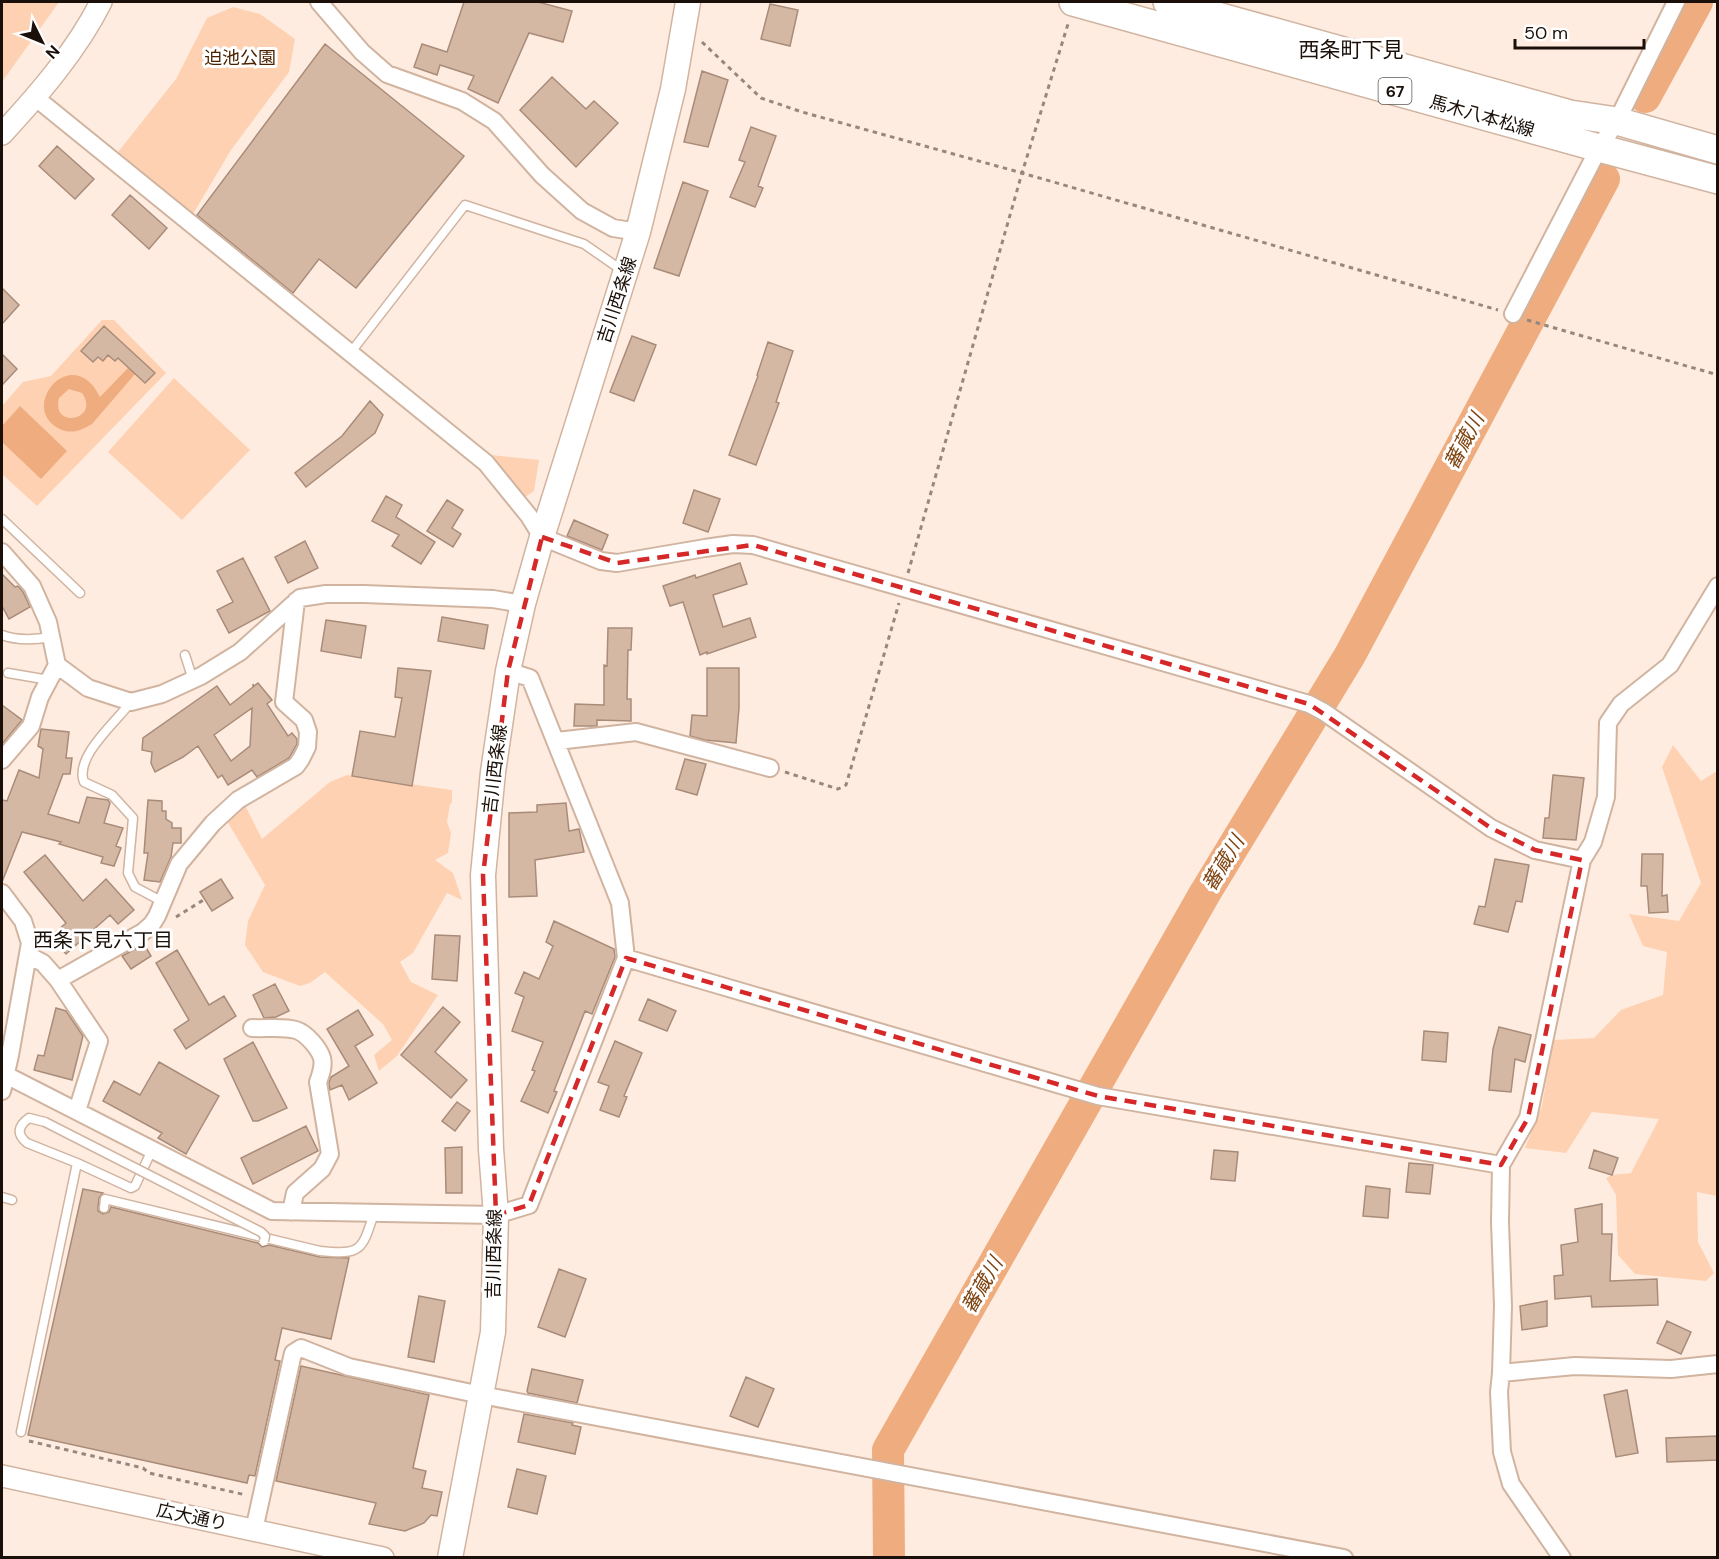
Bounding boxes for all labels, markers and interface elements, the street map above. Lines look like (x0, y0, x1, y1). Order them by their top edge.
north arrow (12, 12, 72, 72)
scale bar (1515, 12, 1644, 50)
text: 50 m (1524, 21, 1568, 45)
district label: 西条町下見 (1299, 36, 1404, 64)
text: N (41, 40, 64, 63)
park label: 迫池公園 (204, 46, 276, 70)
road number: 67 (1378, 78, 1412, 104)
street label: 馬木八本松線 (1427, 90, 1537, 142)
street label: 吉川西条線 (592, 253, 642, 347)
water label: 蕃蔵川 (1438, 407, 1491, 474)
street label: 吉川西条線 (478, 723, 512, 815)
water label: 蕃蔵川 (1196, 829, 1251, 895)
district label: 西条下見六丁目 (33, 927, 173, 953)
street label: 吉川西条線 (481, 1209, 507, 1299)
water label: 蕃蔵川 (956, 1251, 1009, 1317)
street label: 広大通り (154, 1498, 230, 1536)

